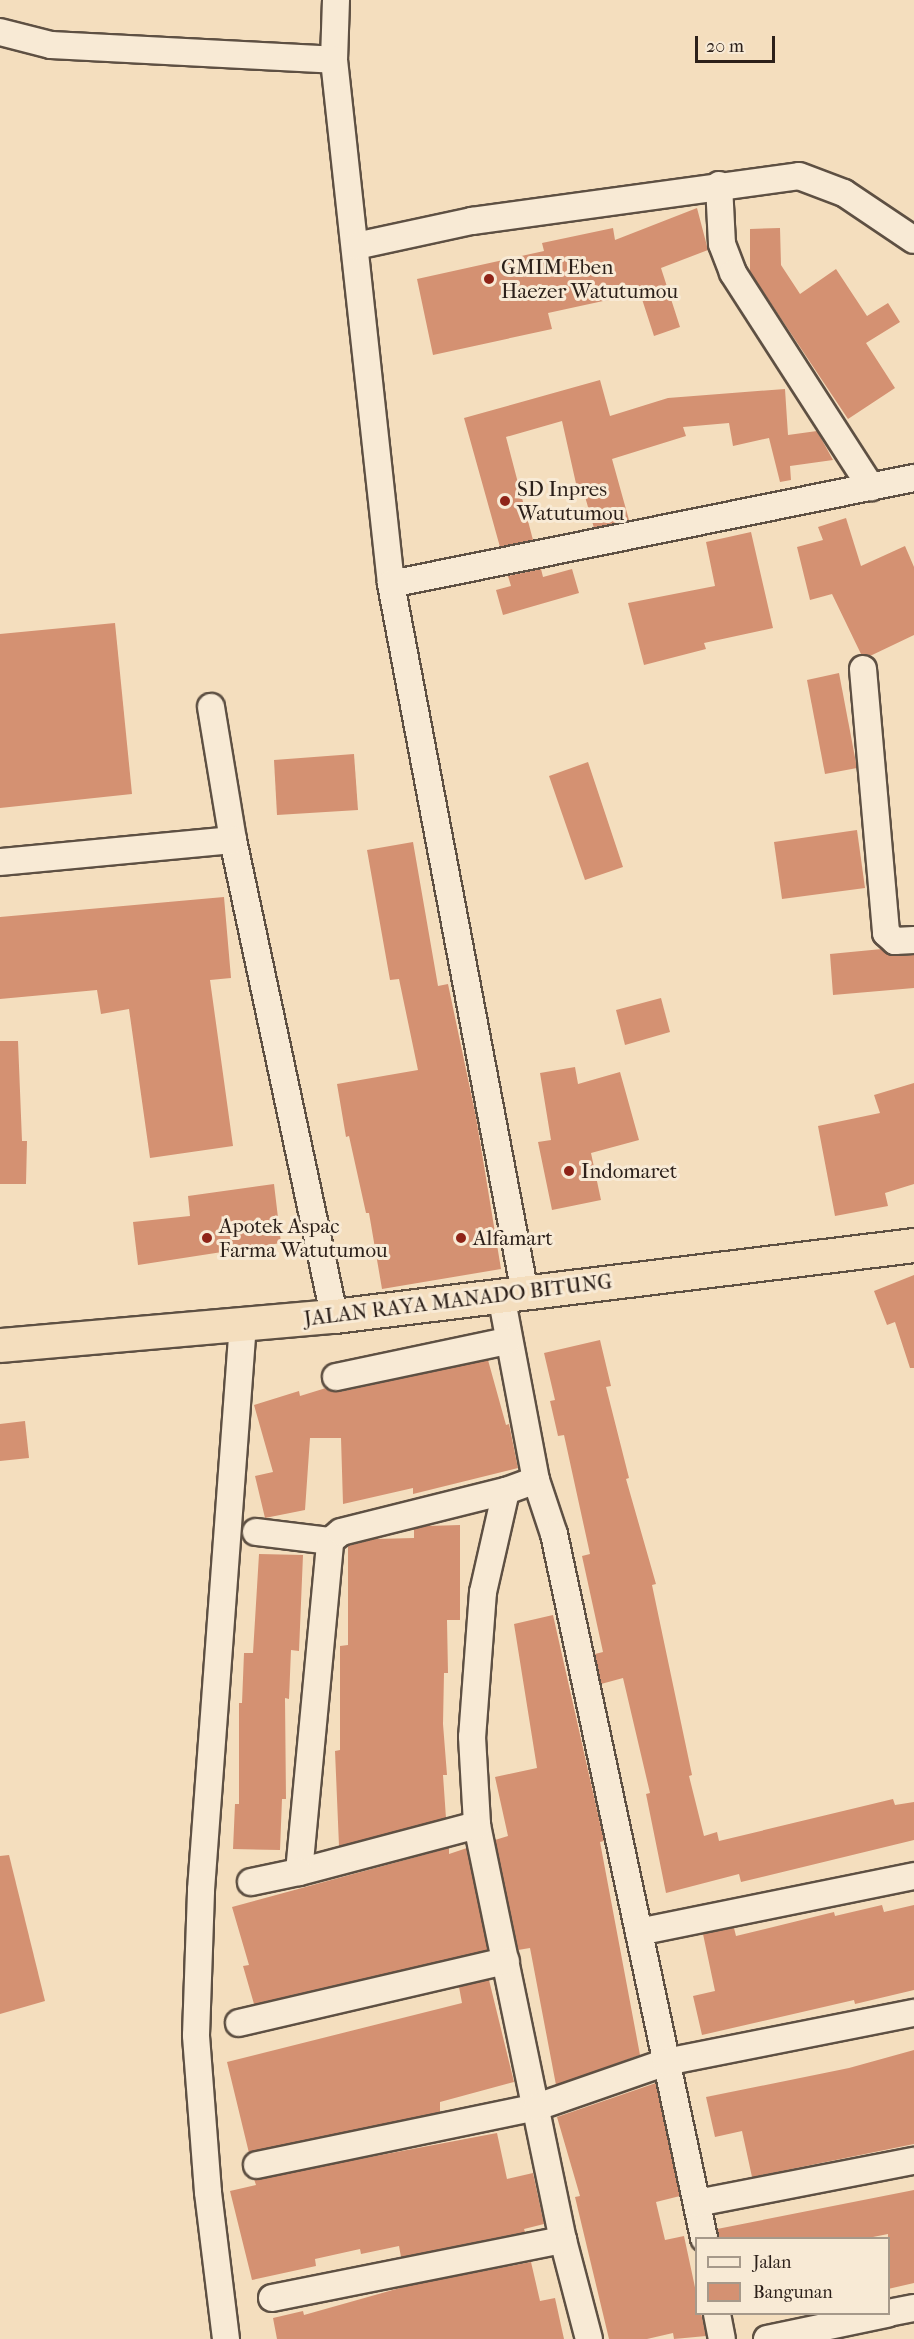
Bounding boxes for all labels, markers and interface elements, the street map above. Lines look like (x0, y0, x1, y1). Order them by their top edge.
scale bar (698, 24, 778, 62)
text: 20 m (706, 36, 744, 57)
place label: GMIM Eben Haezer Watutumou (501, 254, 678, 304)
marker: GMIM Eben Haezer Watutumou (482, 272, 496, 286)
place label: SD Inpres Watutumou (517, 476, 624, 526)
marker: SD Inpres Watutumou (498, 494, 512, 508)
place label: Indomaret (581, 1158, 677, 1184)
marker: Indomaret (562, 1164, 576, 1178)
place label: Apotek Aspac Farma Watutumou (219, 1213, 388, 1263)
place label: Alfamart (473, 1225, 553, 1251)
marker: Apotek Aspac Farma Watutumou (200, 1231, 214, 1245)
marker: Alfamart (454, 1231, 468, 1245)
street label: JALAN RAYA MANADO BITUNG (302, 1269, 614, 1331)
legend (695, 2237, 890, 2315)
text: Jalan (753, 2252, 791, 2273)
text: Bangunan (753, 2282, 833, 2303)

